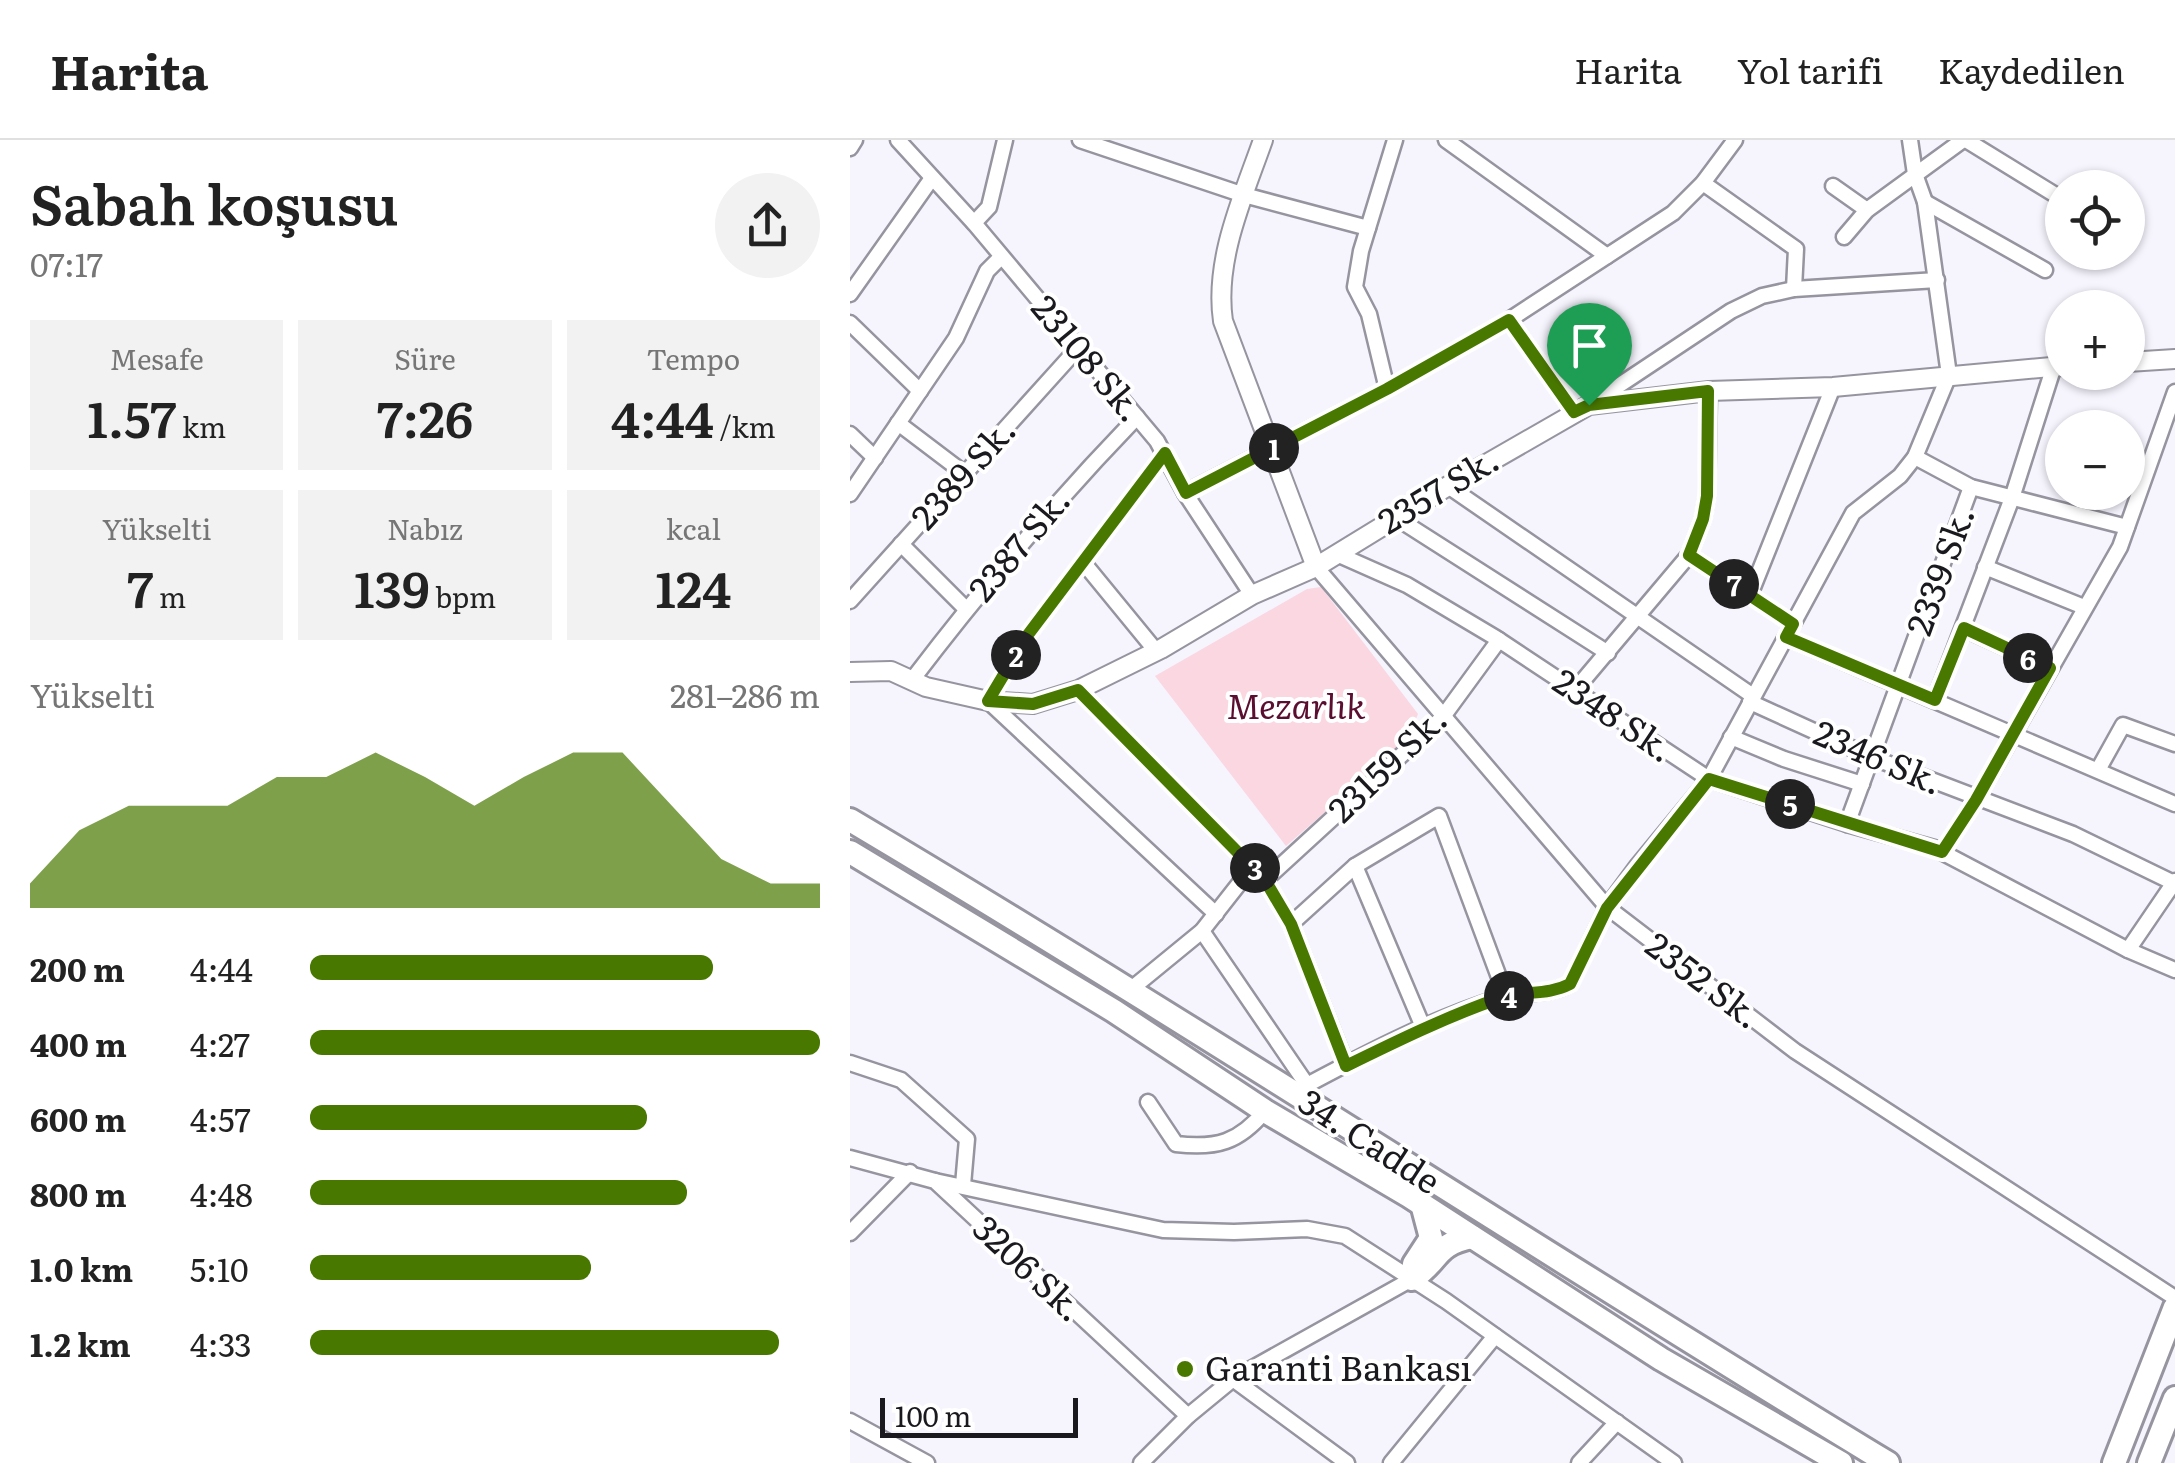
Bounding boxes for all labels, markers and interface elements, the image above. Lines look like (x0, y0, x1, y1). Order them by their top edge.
text: Harita (50, 34, 208, 105)
text: Harita (1574, 43, 1682, 95)
text: Yol tarifi (1737, 43, 1883, 95)
text: Kaydedilen (1938, 43, 2125, 95)
text: Sabah koşusu (30, 160, 399, 242)
map controls (2045, 170, 2145, 510)
button: locate (2045, 170, 2145, 270)
button: share (715, 173, 820, 278)
text: 07:17 (30, 239, 103, 287)
street label: 23108 Sk. (1021, 282, 1158, 432)
button: + (2045, 290, 2145, 390)
pin (1547, 303, 1632, 406)
icon: arrive (1562, 318, 1617, 373)
text: Mesafe (109, 337, 204, 379)
text: Süre (394, 337, 456, 379)
text: Tempo (647, 337, 740, 379)
text: 1.57 (87, 379, 176, 453)
text: 7:26 (377, 379, 473, 453)
text: 4:44 (611, 379, 714, 453)
street label: 2389 Sk. (897, 404, 1026, 540)
text: km (176, 405, 226, 447)
text: /km (714, 405, 776, 447)
button: − (2045, 410, 2145, 510)
pin: 1 (1249, 423, 1299, 473)
text: 1 (1268, 427, 1280, 469)
street label: 2357 Sk. (1367, 432, 1508, 545)
street label: 2387 Sk. (955, 475, 1081, 611)
street label: 2339 Sk. (1891, 498, 1986, 642)
text: Yükselti (102, 507, 211, 549)
text: Nabız (387, 507, 463, 549)
text: kcal (666, 507, 721, 549)
text: 7 (127, 549, 154, 623)
text: 139 (354, 549, 430, 623)
text: 124 (655, 549, 731, 623)
pin: 7 (1709, 559, 1759, 609)
text: 7 (1726, 563, 1742, 605)
text: m (154, 575, 186, 617)
text: bpm (430, 575, 496, 617)
pin: 2 (991, 630, 1041, 680)
pin: 6 (2003, 633, 2053, 683)
text: 2 (1008, 634, 1024, 676)
text: 6 (2020, 637, 2036, 679)
street label: 2348 Sk. (1544, 654, 1686, 773)
text: Yükselti (30, 670, 155, 718)
text: 281–286 m (670, 670, 820, 718)
park label: Mezarlık (1227, 678, 1365, 730)
street label: 23159 Sk. (1315, 693, 1457, 833)
street label: 2346 Sk. (1807, 705, 1952, 806)
pin: 5 (1765, 779, 1815, 829)
text: 5 (1782, 783, 1798, 825)
pin: 3 (1230, 843, 1280, 893)
text: 3 (1247, 847, 1263, 889)
street label: 2352 Sk. (1636, 918, 1773, 1039)
text: 200 m (30, 944, 125, 992)
text: 4:44 (190, 944, 253, 992)
pin: 4 (1484, 971, 1534, 1021)
text: 4 (1501, 975, 1517, 1017)
text: 400 m (30, 1019, 127, 1067)
text: 4:27 (190, 1019, 250, 1067)
street label: 34. Cadde (1289, 1074, 1452, 1205)
text: 600 m (30, 1094, 126, 1142)
text: 4:57 (190, 1094, 251, 1142)
text: 800 m (30, 1169, 127, 1217)
text: 4:48 (190, 1169, 253, 1217)
street label: 3206 Sk. (963, 1202, 1097, 1332)
text: 1.0 km (30, 1244, 133, 1292)
text: 5:10 (190, 1244, 248, 1292)
text: 1.2 km (30, 1319, 131, 1367)
text: 4:33 (190, 1319, 252, 1367)
place label: Garanti Bankası (1205, 1340, 1472, 1392)
marker: Garanti Bankası (1174, 1358, 1196, 1380)
scale bar (880, 1393, 1078, 1438)
text: 100 m (895, 1394, 972, 1436)

